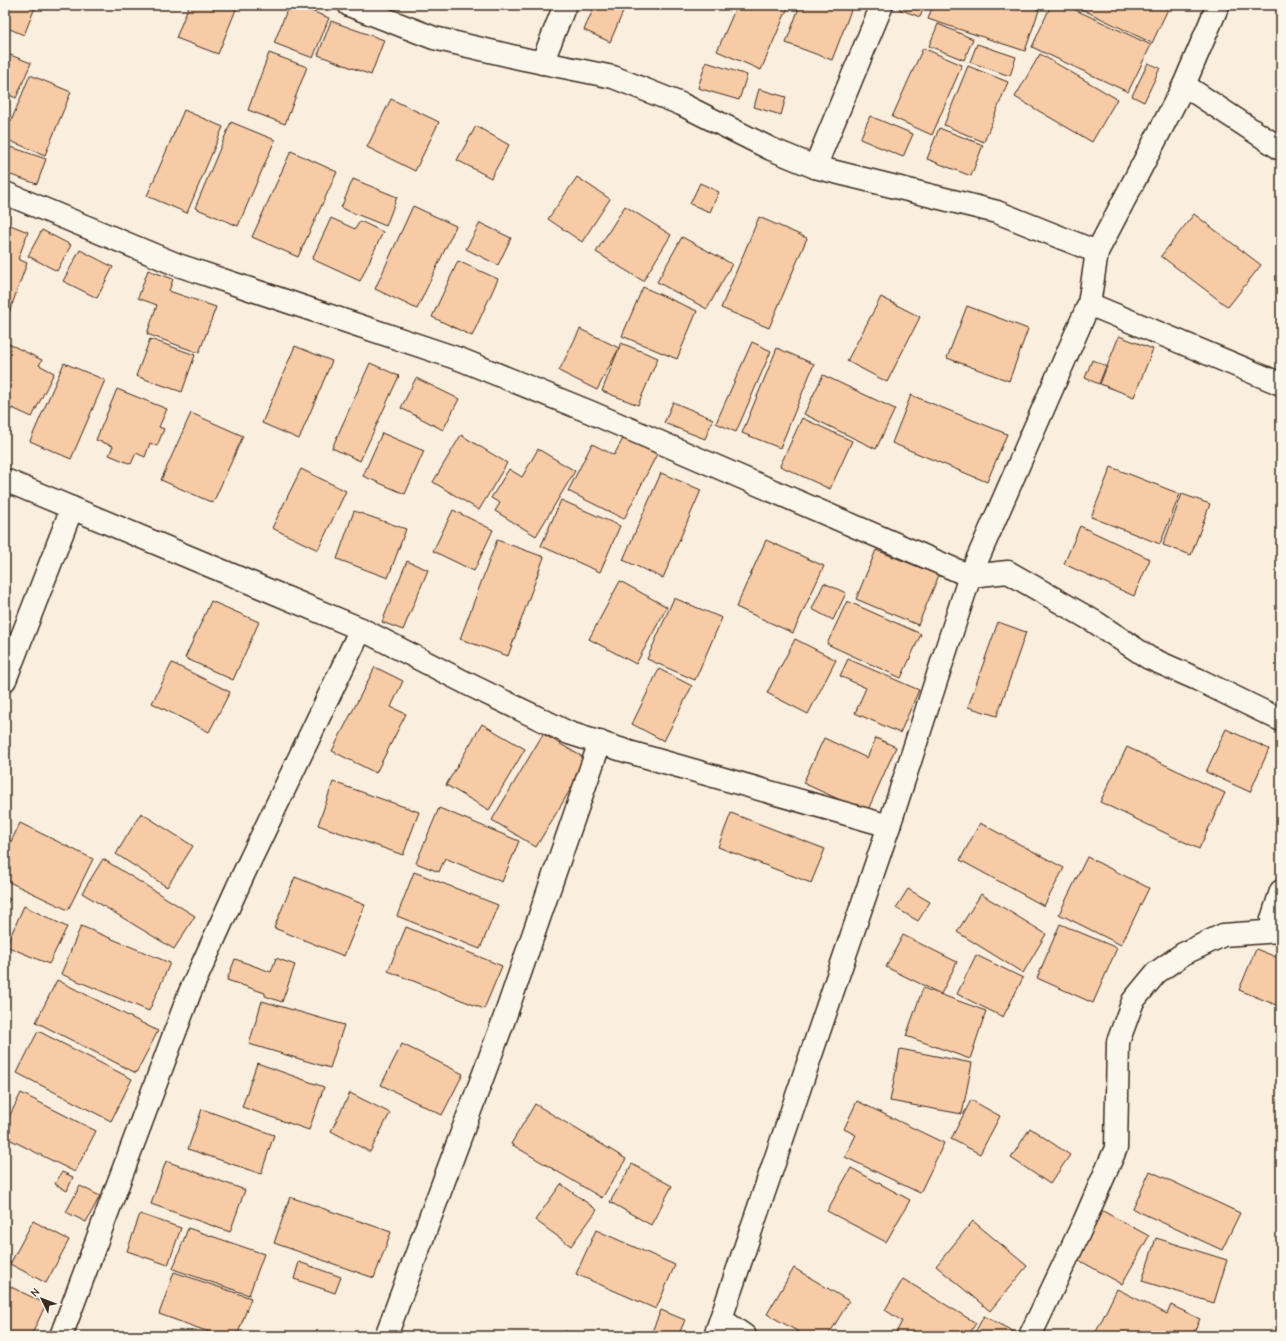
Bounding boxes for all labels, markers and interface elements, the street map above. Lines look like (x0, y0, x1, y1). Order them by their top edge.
north arrow (22, 1279, 62, 1319)
text: N (28, 1285, 42, 1300)

